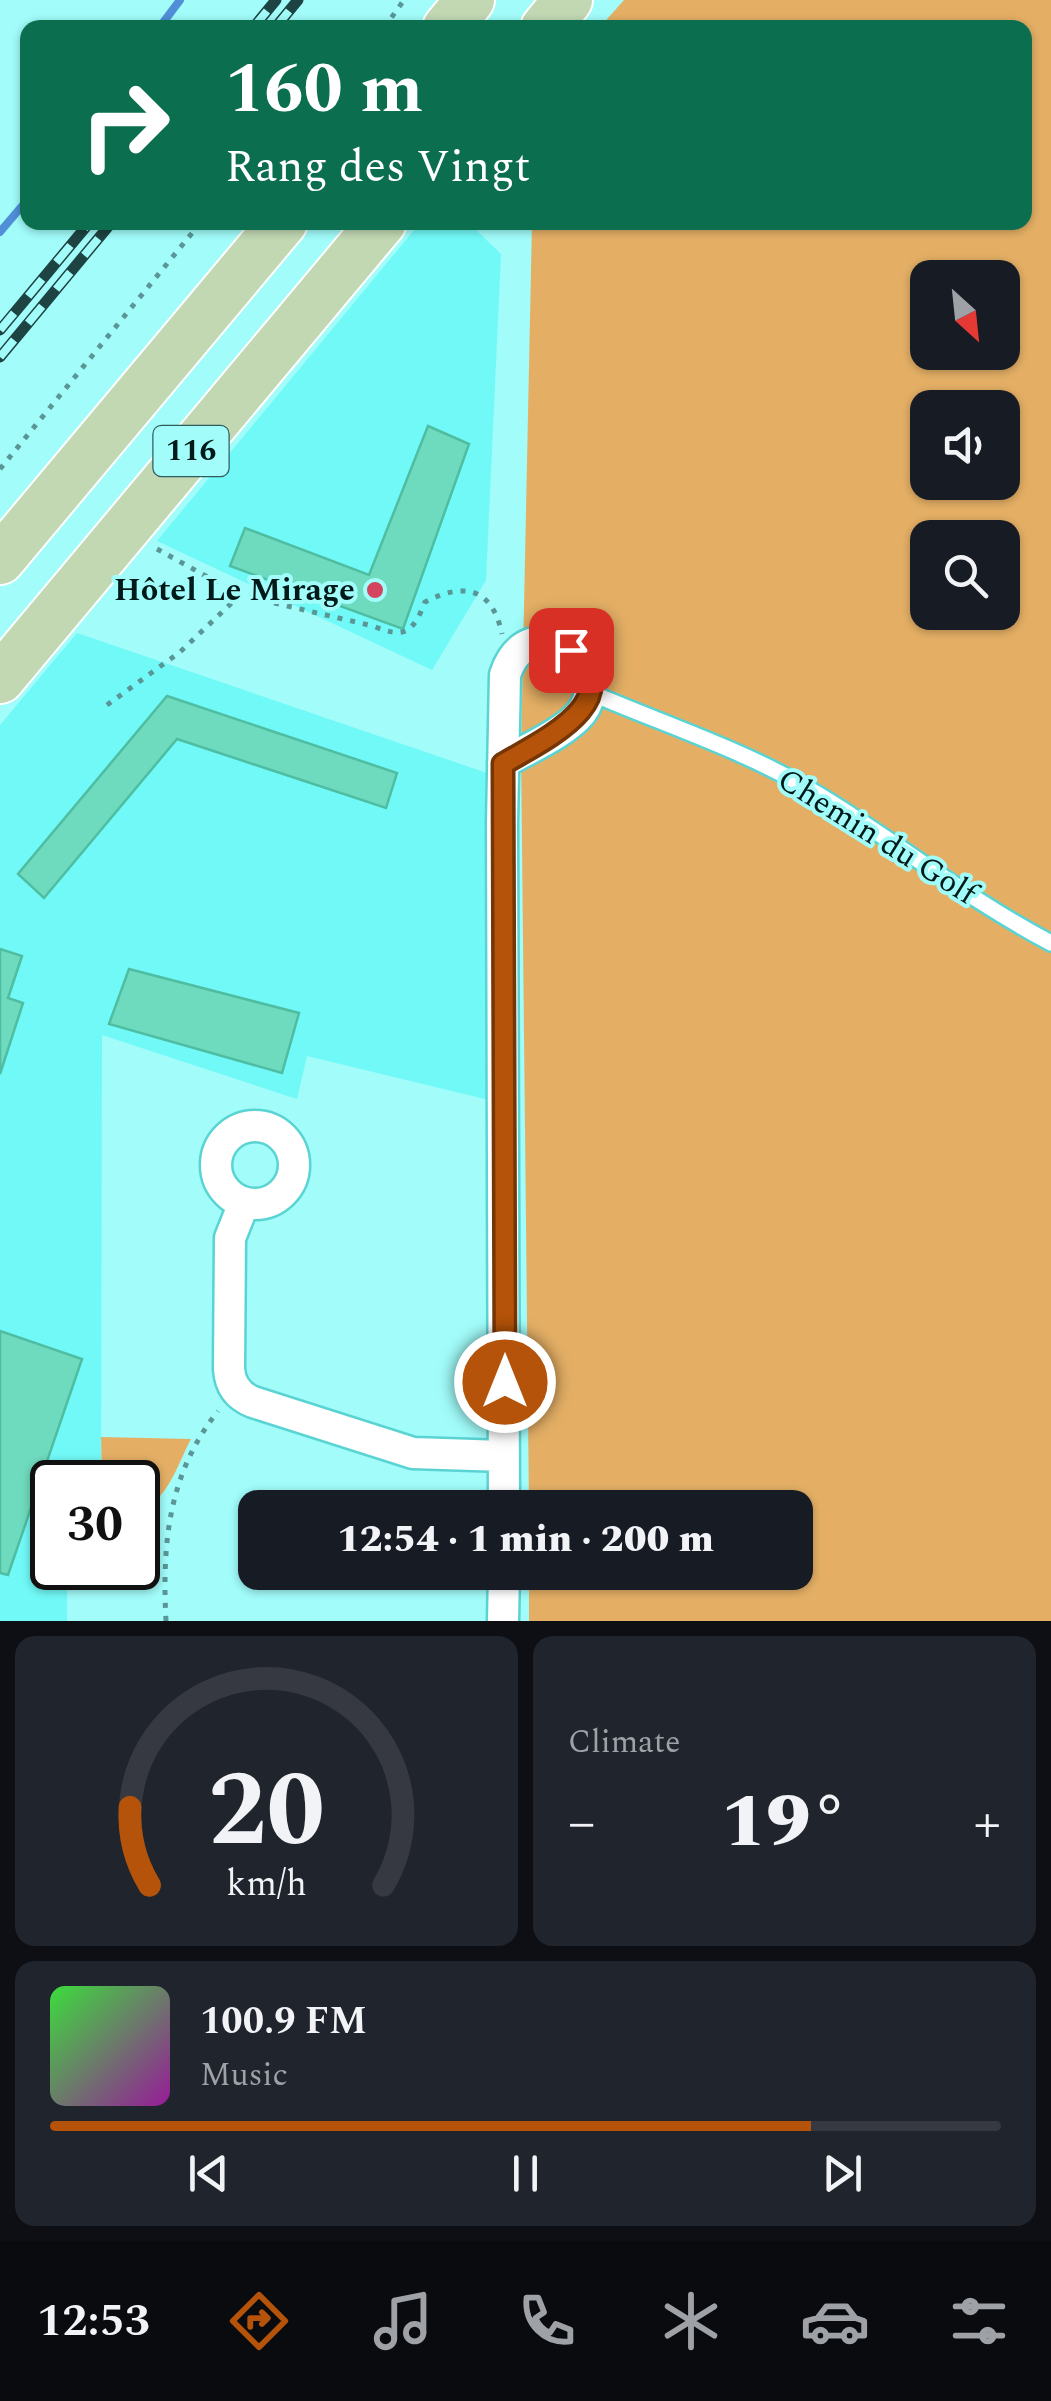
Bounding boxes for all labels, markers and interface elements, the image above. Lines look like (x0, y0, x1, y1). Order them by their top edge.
text: 160 m (225, 37, 423, 143)
icon: right (60, 60, 190, 190)
text: Rang des Vingt (225, 133, 530, 202)
north arrow (910, 260, 1020, 370)
map controls (910, 260, 1020, 630)
button: sound (910, 390, 1020, 500)
road number: 116 (154, 426, 228, 476)
button: search (910, 520, 1020, 630)
place label: Hôtel Le Mirage (114, 566, 355, 615)
marker: Hôtel Le Mirage (364, 579, 386, 601)
pin (529, 608, 614, 693)
icon: arrive (544, 623, 599, 678)
street label: Chemin du Golf (768, 756, 989, 920)
position arrow (453, 1330, 557, 1434)
speed limit sign: 30 (30, 1460, 160, 1590)
text: 12:54 · 1 min · 200 m (337, 1511, 714, 1569)
text: Climate (568, 1718, 680, 1767)
text: 20 (208, 1733, 325, 1891)
text: 19° (721, 1766, 848, 1880)
text: − (568, 1782, 596, 1865)
text: + (973, 1782, 1001, 1865)
text: km/h (226, 1857, 307, 1912)
text: 100.9 FM (200, 1993, 367, 2051)
text: Music (200, 2051, 288, 2100)
icon: previous (181, 2146, 236, 2201)
icon: pause (498, 2146, 553, 2201)
icon: next (815, 2146, 870, 2201)
icon: directions (224, 2286, 294, 2356)
icon: music (368, 2286, 438, 2356)
icon: phone (512, 2286, 582, 2356)
icon: climate (656, 2286, 726, 2356)
icon: car (800, 2286, 870, 2356)
icon: filters (944, 2286, 1014, 2356)
text: 12:53 (37, 2287, 150, 2356)

